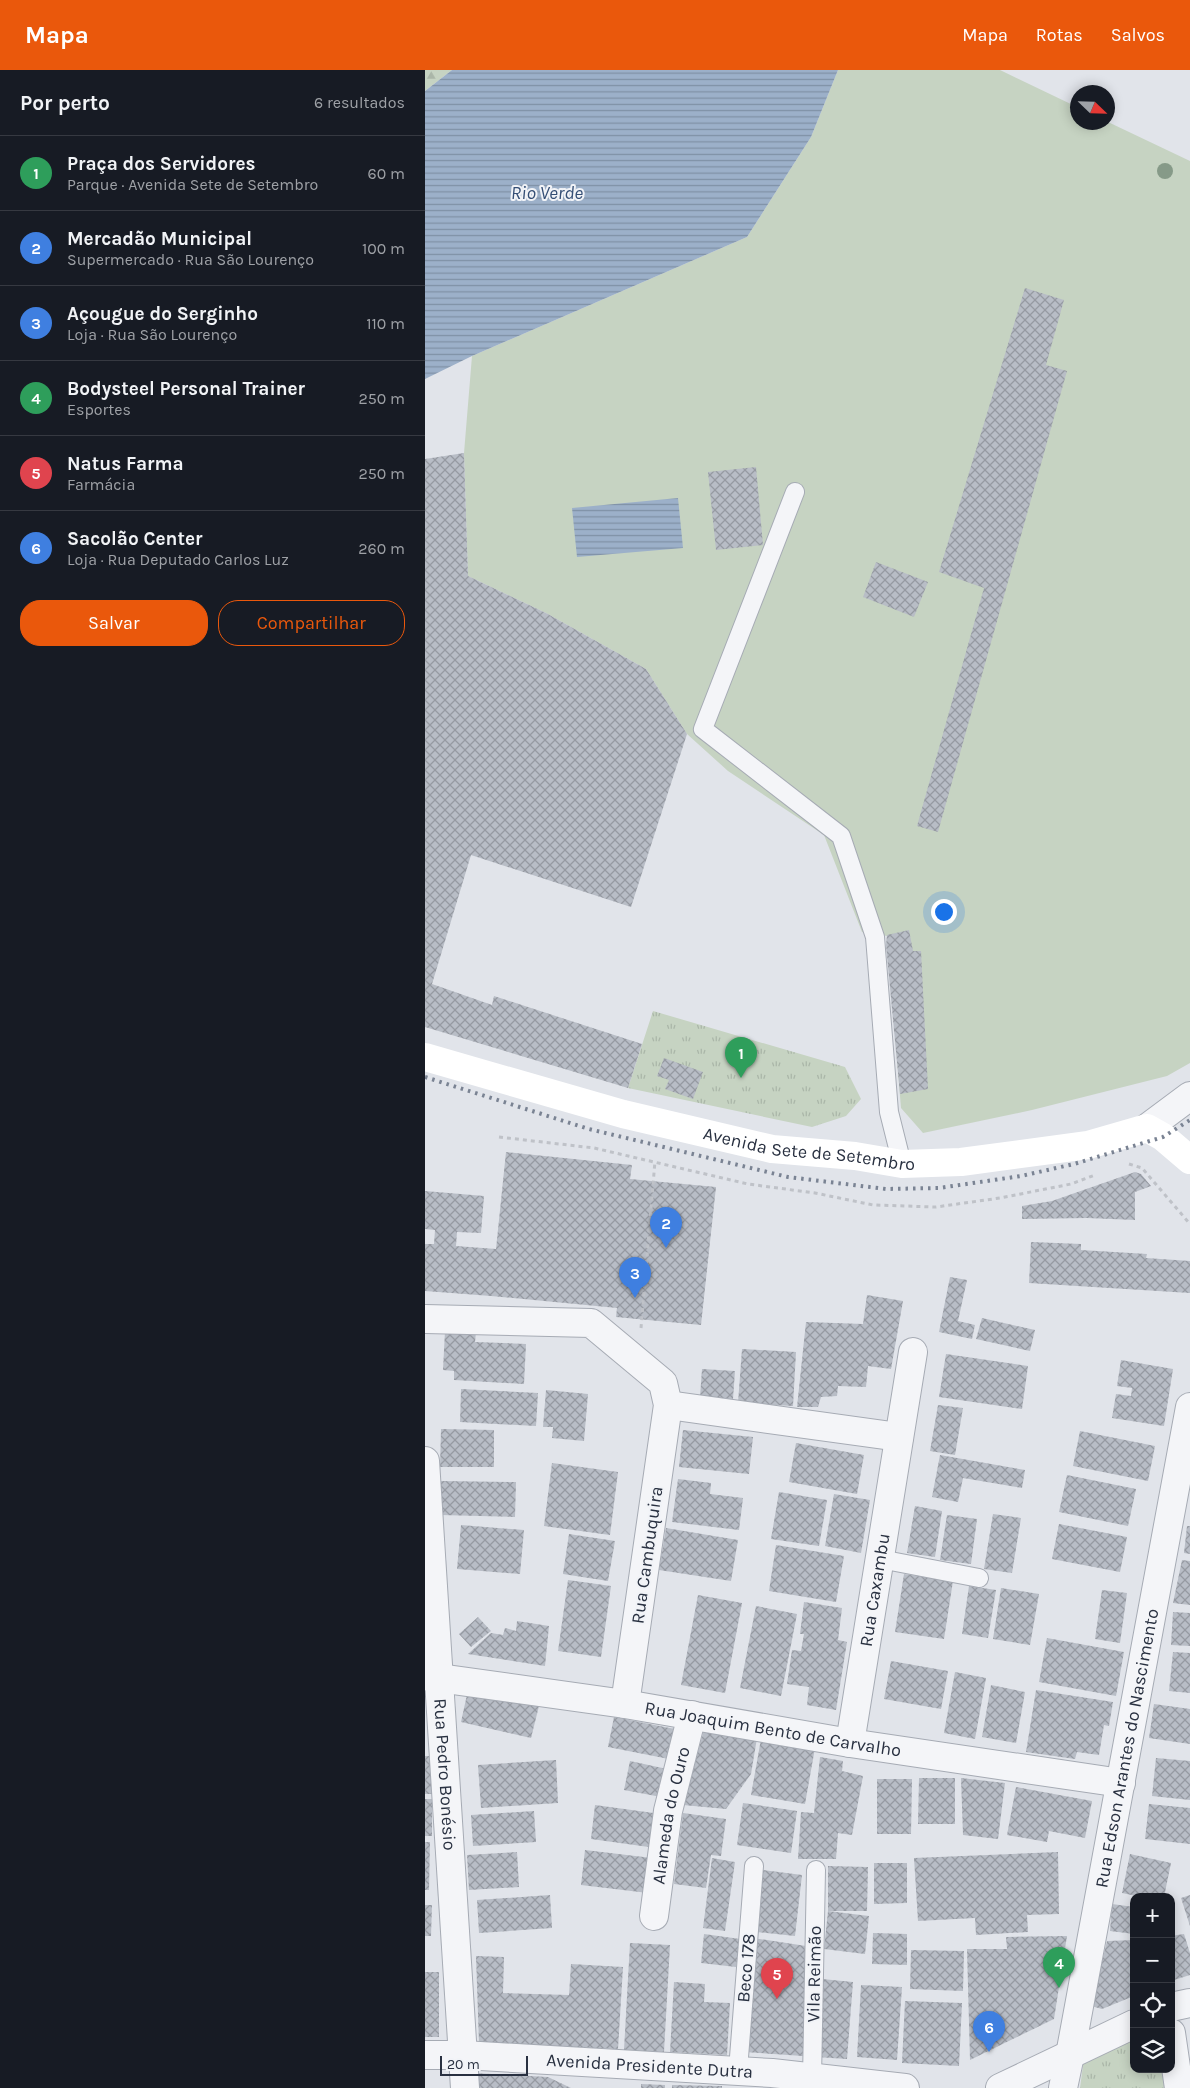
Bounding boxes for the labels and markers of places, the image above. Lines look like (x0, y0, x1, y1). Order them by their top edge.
pin: 1 (725, 1037, 757, 1078)
pin: 2 (650, 1207, 682, 1248)
pin: 3 (619, 1257, 651, 1298)
pin: 4 (1043, 1947, 1075, 1988)
pin: 5 (761, 1958, 793, 1999)
pin: 6 (973, 2011, 1005, 2052)

